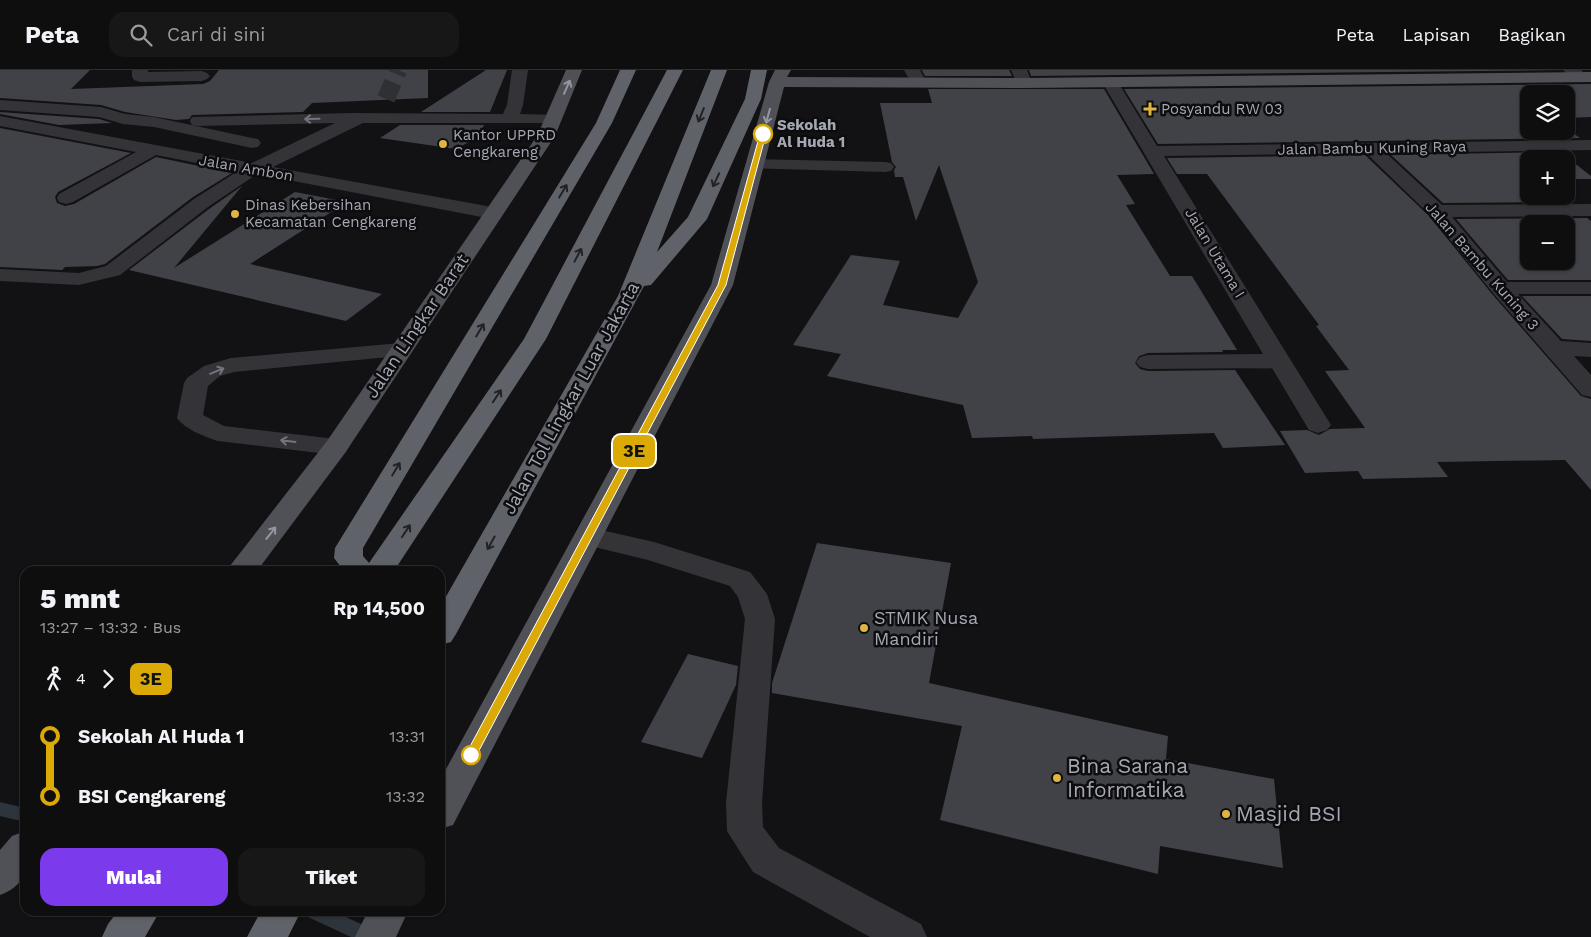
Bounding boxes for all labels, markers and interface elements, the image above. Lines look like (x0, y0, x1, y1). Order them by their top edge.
search box (109, 12, 459, 57)
text: Peta (25, 21, 79, 49)
icon: search (127, 21, 155, 49)
text: Cari di sini (167, 23, 265, 46)
text: Peta (1336, 24, 1374, 45)
text: Lapisan (1402, 24, 1470, 45)
text: Bagikan (1498, 24, 1566, 45)
one-way arrow (563, 80, 573, 95)
map controls (1520, 85, 1575, 270)
button: layers (1520, 85, 1575, 140)
place label: Posyandu RW 03 (1161, 100, 1282, 118)
marker: Posyandu RW 03 (1143, 102, 1157, 116)
one-way arrow (696, 107, 706, 122)
one-way arrow (763, 108, 772, 124)
one-way arrow (304, 114, 320, 124)
place label: Sekolah Al Huda 1 (777, 116, 845, 151)
marker: Sekolah Al Huda 1 (753, 124, 773, 144)
place label: Kantor UPPRD Cengkareng (453, 126, 556, 161)
street label: Jalan Bambu Kuning Raya (1277, 137, 1467, 159)
marker: Kantor UPPRD Cengkareng (437, 138, 449, 150)
button: + (1520, 150, 1575, 205)
street label: Jalan Ambon (197, 151, 295, 185)
one-way arrow (710, 172, 720, 187)
one-way arrow (559, 184, 569, 198)
place label: Dinas Kebersihan Kecamatan Cengkareng (245, 196, 416, 231)
street label: Jalan Bambu Kuning 3 (1422, 198, 1542, 334)
street label: Jalan Utama I (1181, 205, 1249, 301)
marker: Dinas Kebersihan Kecamatan Cengkareng (229, 208, 241, 220)
button: − (1520, 215, 1575, 270)
one-way arrow (573, 248, 583, 263)
street label: Jalan Lingkar Barat (361, 249, 473, 402)
street label: Jalan Tol Lingkar Luar Jakarta (498, 278, 643, 517)
one-way arrow (475, 324, 485, 338)
one-way arrow (209, 365, 224, 375)
one-way arrow (492, 389, 502, 403)
line badge: 3E (612, 435, 656, 467)
one-way arrow (280, 436, 296, 446)
text: 3E (623, 440, 645, 461)
one-way arrow (392, 463, 402, 477)
one-way arrow (401, 524, 411, 538)
one-way arrow (265, 527, 276, 540)
one-way arrow (486, 535, 496, 550)
text: 5 mnt (40, 582, 120, 615)
text: Rp 14,500 (333, 597, 425, 620)
place label: STMIK Nusa Mandiri (874, 607, 978, 649)
text: 13:27 – 13:32 · Bus (40, 618, 181, 637)
marker: STMIK Nusa Mandiri (858, 622, 870, 634)
icon: walk (40, 665, 68, 693)
icon: forward (94, 665, 122, 693)
text: 3E (140, 668, 162, 689)
text: 4 (76, 669, 86, 688)
text: Sekolah Al Huda 1 (78, 725, 244, 748)
text: 13:31 (389, 727, 425, 746)
unlabelled marker (461, 745, 481, 765)
place label: Bina Sarana Informatika (1067, 753, 1188, 802)
marker: Bina Sarana Informatika (1051, 772, 1063, 784)
text: BSI Cengkareng (78, 785, 225, 808)
text: 13:32 (386, 787, 425, 806)
place label: Masjid BSI (1236, 801, 1342, 826)
marker: Masjid BSI (1220, 808, 1232, 820)
button: Mulai (40, 848, 228, 906)
button: Tiket (238, 848, 425, 906)

